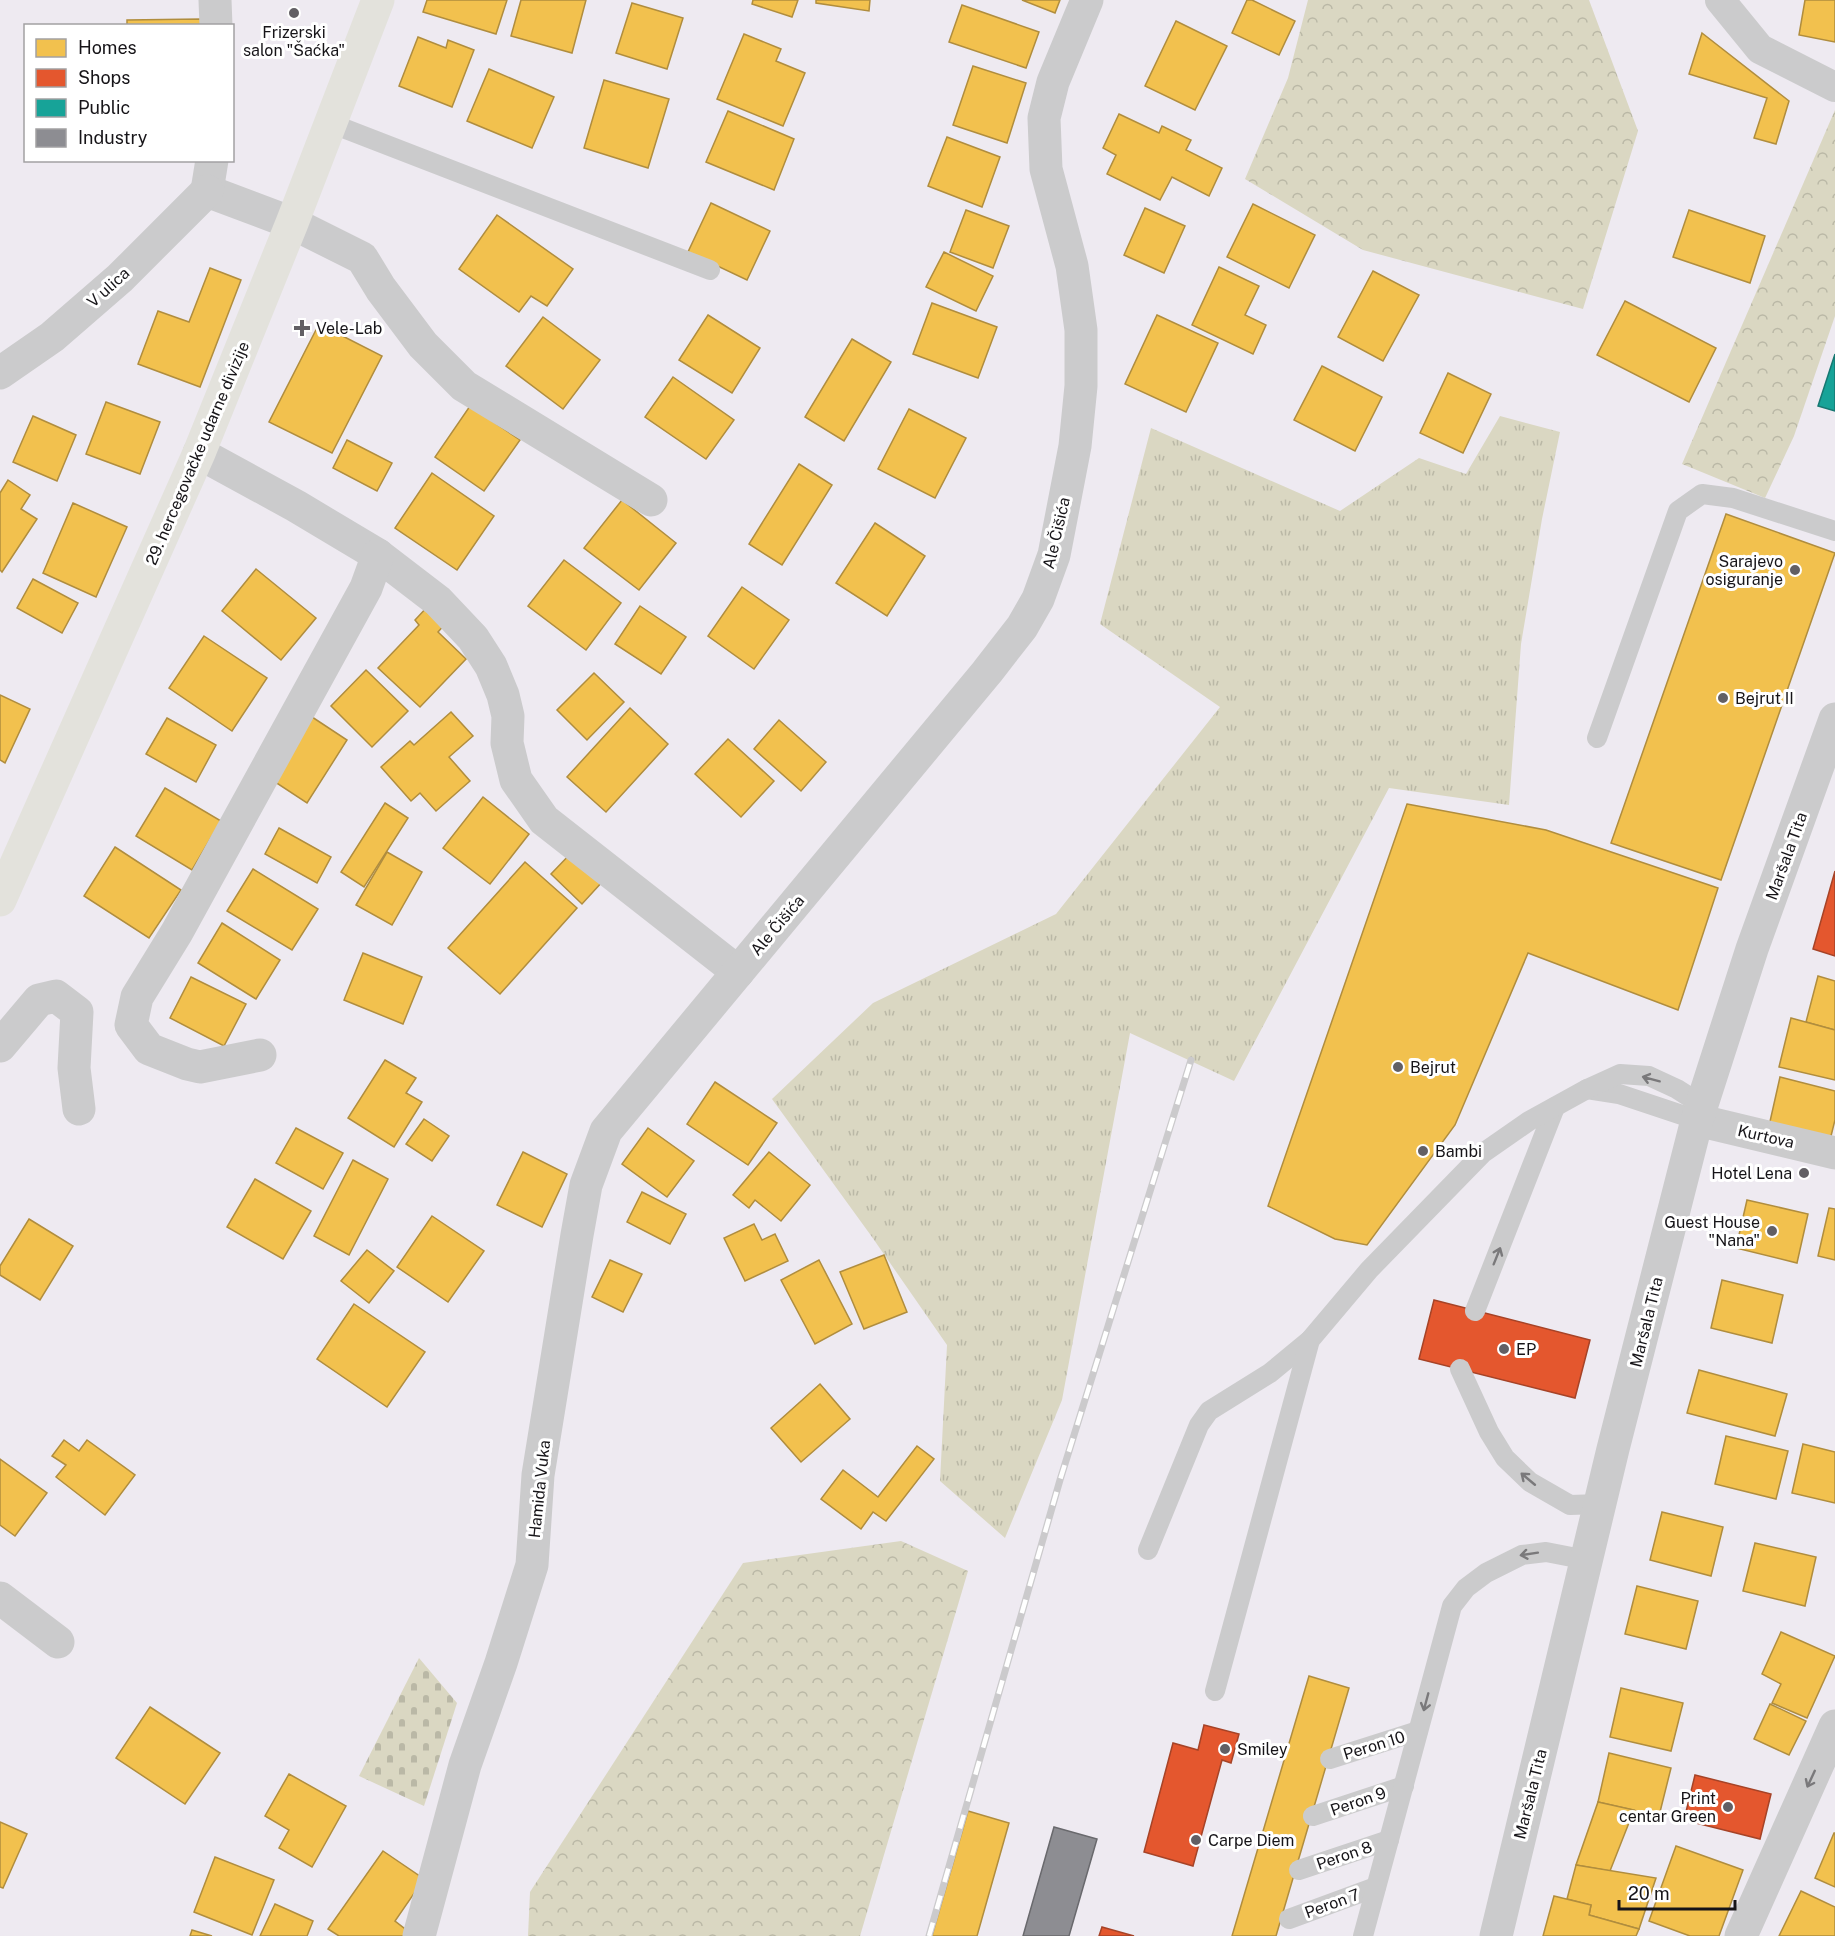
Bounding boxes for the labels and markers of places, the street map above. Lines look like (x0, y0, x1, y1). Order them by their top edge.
marker: Frizerski salon "Šaćka" (287, 6, 301, 20)
place label: Frizerski salon "Šaćka" (243, 23, 345, 60)
marker: Vele-Lab (293, 319, 311, 337)
place label: Vele-Lab (316, 319, 382, 338)
place label: Sarajevo osiguranje (1706, 552, 1783, 589)
marker: Sarajevo osiguranje (1788, 563, 1802, 577)
place label: Bejrut II (1735, 689, 1794, 708)
marker: Bejrut II (1716, 691, 1730, 705)
place label: Bejrut (1410, 1058, 1456, 1077)
marker: Bejrut (1391, 1060, 1405, 1074)
place label: Bambi (1435, 1142, 1482, 1161)
marker: Bambi (1416, 1144, 1430, 1158)
place label: Hotel Lena (1711, 1164, 1792, 1183)
marker: Hotel Lena (1797, 1166, 1811, 1180)
place label: Guest House "Nana" (1664, 1213, 1760, 1250)
marker: Guest House "Nana" (1765, 1224, 1779, 1238)
place label: EP (1516, 1340, 1536, 1359)
marker: EP (1497, 1342, 1511, 1356)
place label: Smiley (1237, 1740, 1288, 1759)
marker: Smiley (1218, 1742, 1232, 1756)
place label: Print centar Green (1619, 1789, 1716, 1826)
marker: Print centar Green (1721, 1800, 1735, 1814)
place label: Carpe Diem (1208, 1831, 1294, 1850)
marker: Carpe Diem (1189, 1833, 1203, 1847)

